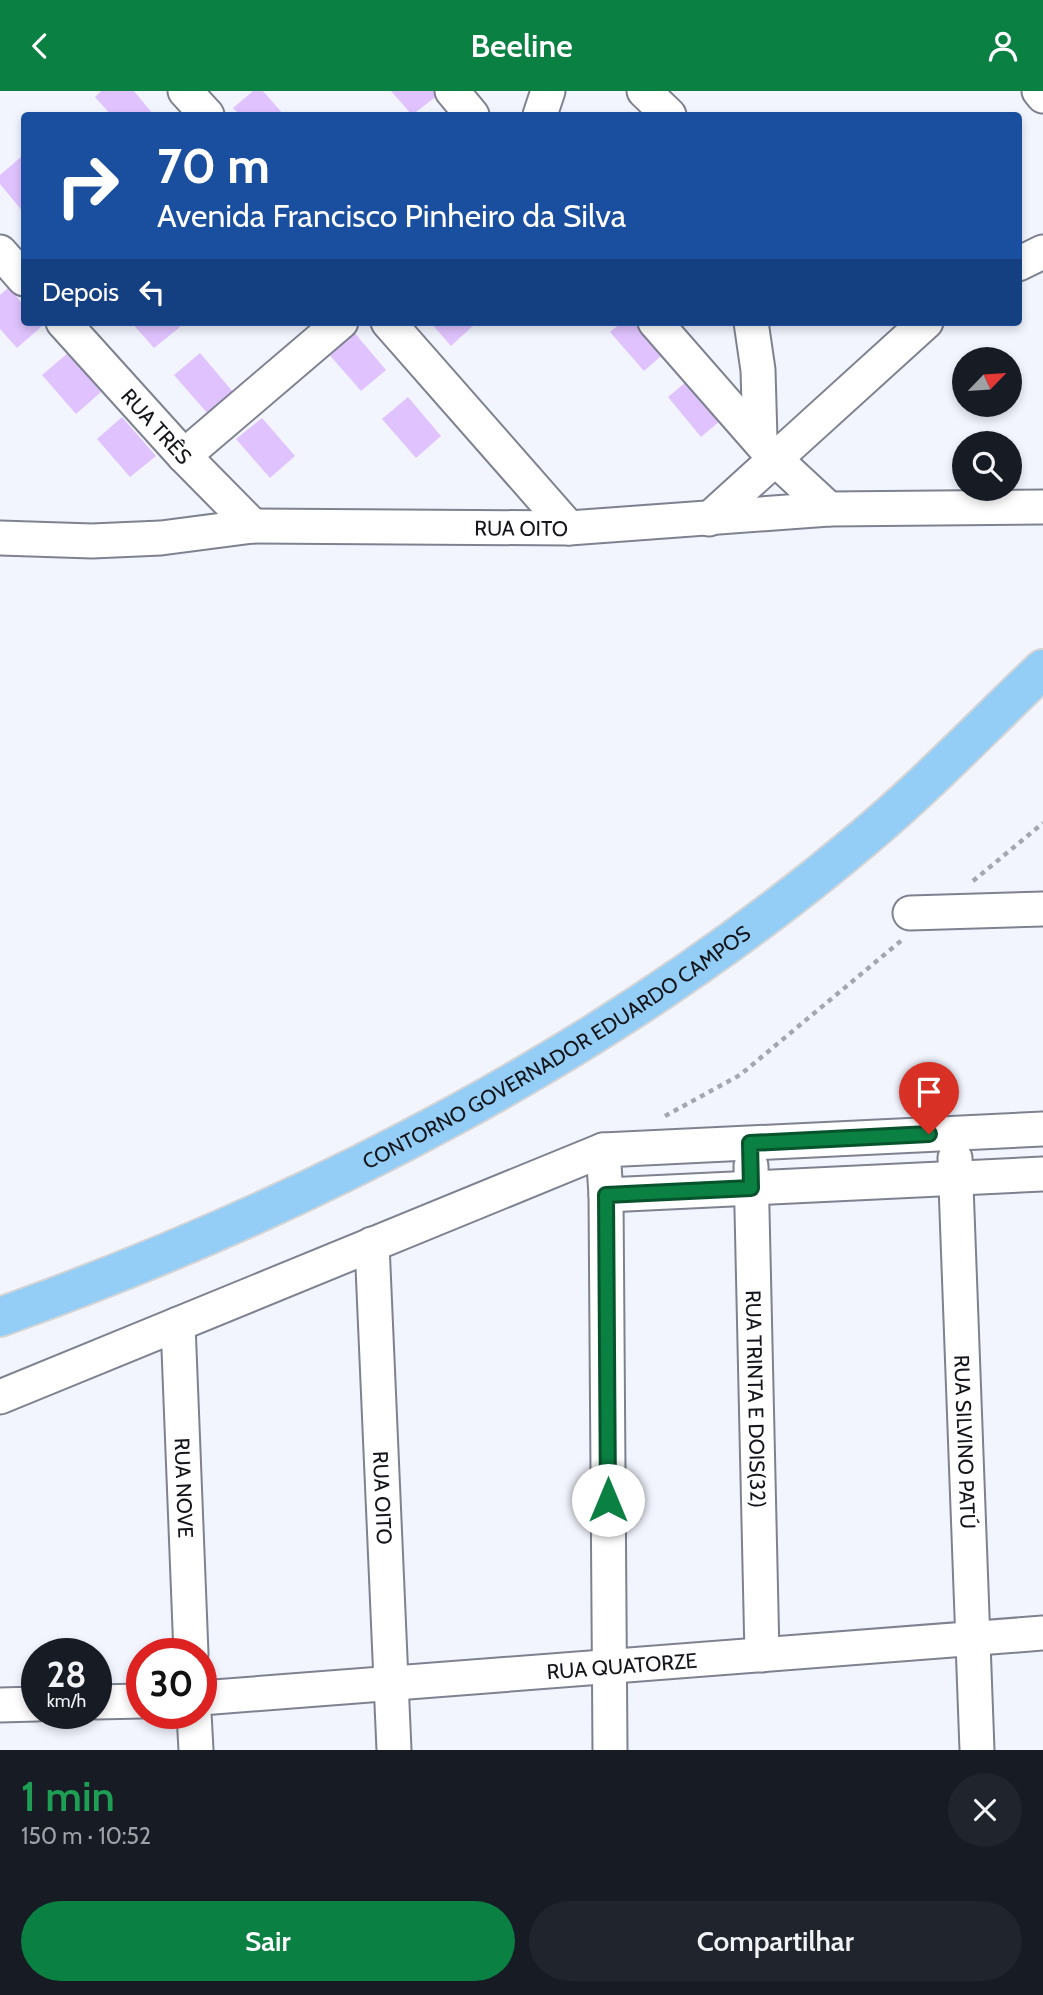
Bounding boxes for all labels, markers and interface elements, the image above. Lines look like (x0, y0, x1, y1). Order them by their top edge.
text: Beeline (470, 26, 573, 65)
icon: back (21, 27, 59, 65)
icon: person (984, 27, 1022, 65)
text: 70 m (157, 136, 270, 195)
icon: right (42, 140, 133, 231)
text: Avenida Francisco Pinheiro da Silva (157, 196, 626, 235)
icon: left (133, 273, 171, 311)
text: Depois (42, 276, 119, 308)
north arrow (952, 347, 1022, 417)
map controls (952, 347, 1022, 501)
street label: RUA TRÊS (116, 383, 197, 469)
button: search (952, 431, 1022, 501)
street label: RUA OITO (474, 515, 568, 540)
street label: CONTORNO GOVERNADOR EDUARDO CAMPOS (358, 920, 755, 1174)
pin (899, 1062, 959, 1134)
icon: arrive (910, 1073, 948, 1111)
street label: RUA TRINTA E DOIS(32) (741, 1290, 771, 1508)
street label: RUA SILVINO PATÚ (950, 1354, 981, 1529)
street label: RUA NOVE (170, 1437, 199, 1539)
street label: RUA OITO (369, 1450, 398, 1545)
position arrow (571, 1463, 645, 1537)
speed limit sign: 30 (126, 1638, 217, 1729)
street label: RUA QUATORZE (546, 1647, 698, 1684)
text: 28 (47, 1653, 86, 1696)
text: km/h (47, 1690, 86, 1712)
text: 1 min (21, 1770, 115, 1822)
button: close (948, 1773, 1022, 1847)
text: 150 m · 10:52 (21, 1822, 151, 1850)
button: Sair (21, 1901, 515, 1981)
button: Compartilhar (529, 1901, 1022, 1981)

